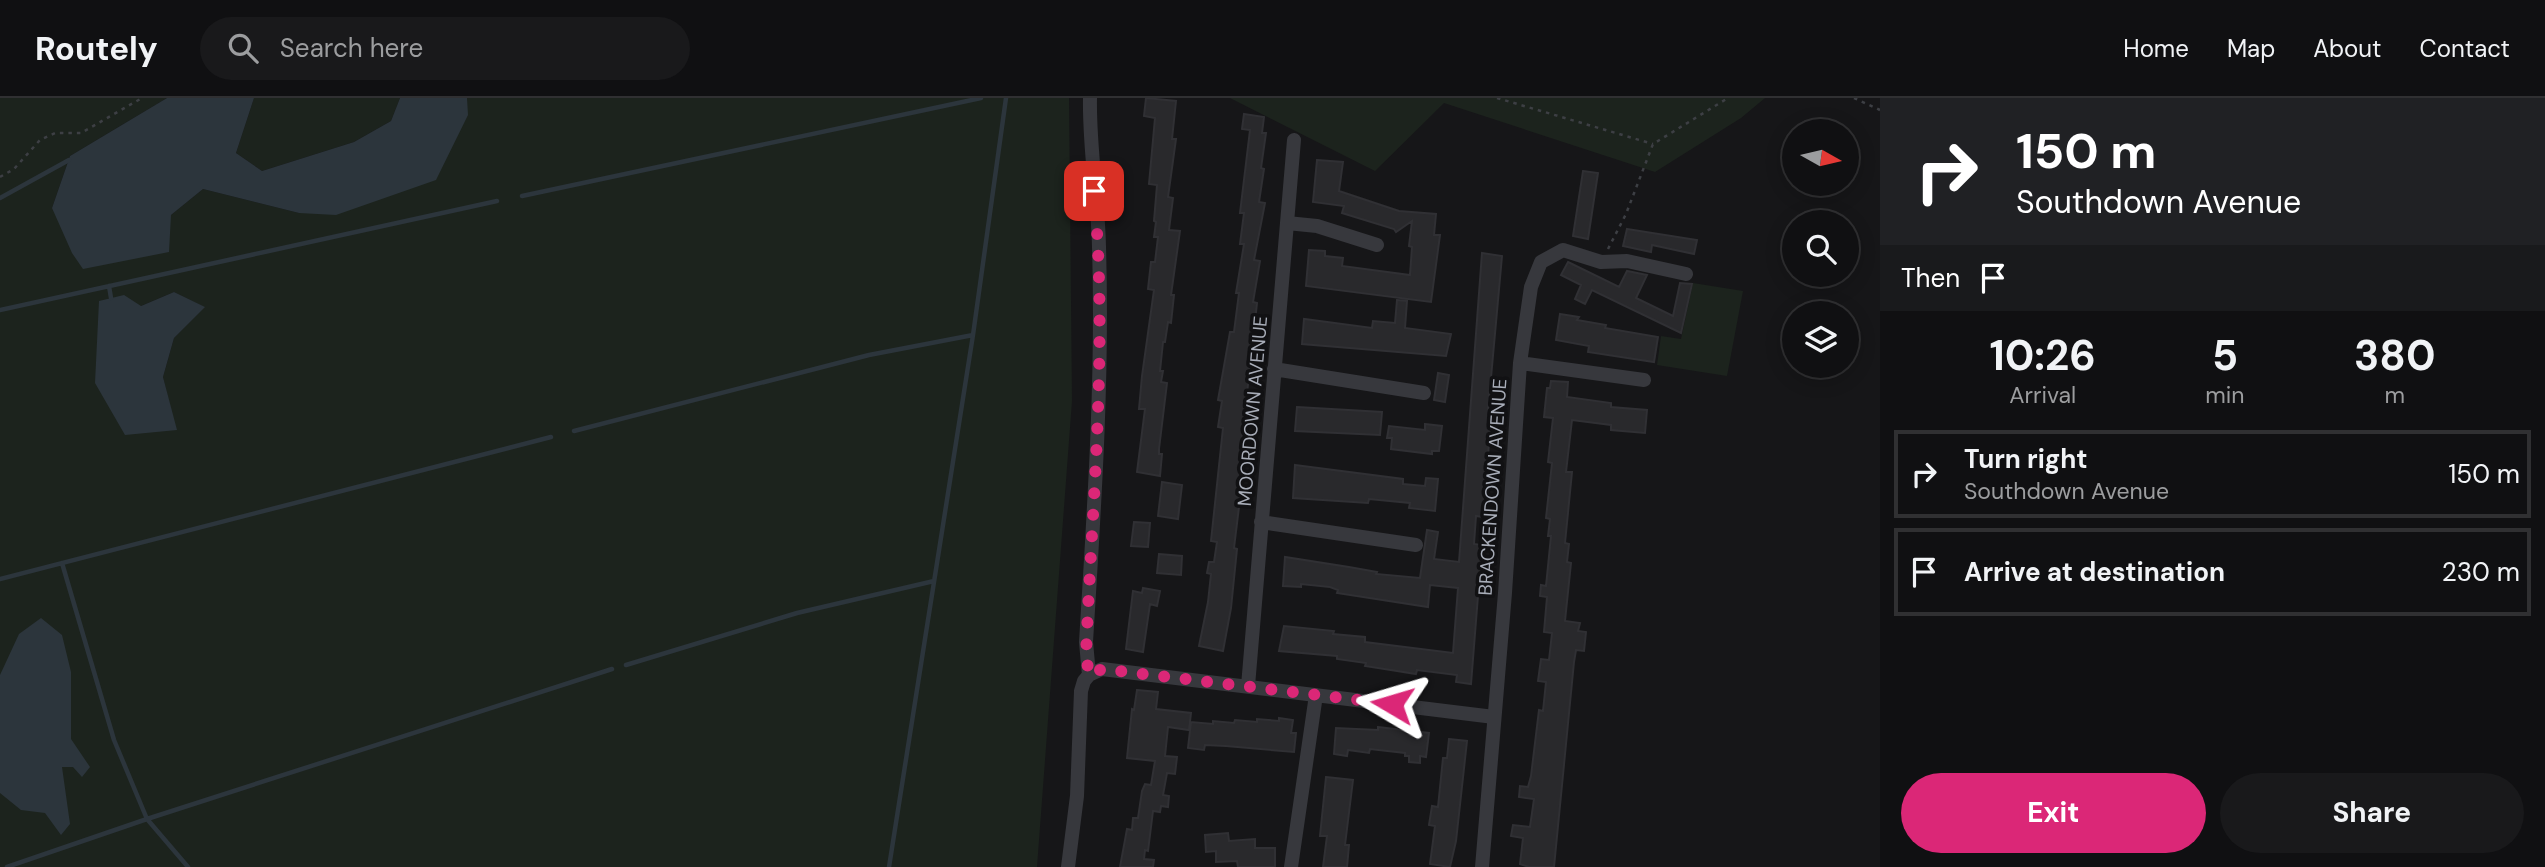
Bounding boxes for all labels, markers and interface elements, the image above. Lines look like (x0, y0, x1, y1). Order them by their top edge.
search box (200, 17, 690, 80)
text: Routely (35, 27, 158, 70)
icon: search (224, 29, 262, 67)
text: Search here (280, 31, 423, 65)
text: Home (2123, 33, 2189, 64)
text: Map (2227, 33, 2275, 64)
text: About (2313, 33, 2382, 64)
text: Contact (2420, 33, 2510, 64)
north arrow (1782, 119, 1858, 196)
map controls (1782, 119, 1859, 378)
text: 150 m (2016, 119, 2156, 183)
icon: right (1901, 126, 1992, 217)
pin (1064, 161, 1124, 221)
icon: arrive (1075, 172, 1113, 210)
text: Southdown Avenue (2016, 181, 2301, 223)
button: search (1782, 210, 1859, 287)
icon: arrive (1974, 259, 2012, 297)
text: Then (1901, 261, 1960, 295)
button: layers (1782, 301, 1859, 378)
street label: MOORDOWN AVENUE (1232, 315, 1273, 507)
text: 10:26 (1989, 328, 2096, 383)
text: 5 (2212, 328, 2238, 383)
text: 380 (2354, 328, 2436, 383)
street label: BRACKENDOWN AVENUE (1472, 378, 1513, 596)
text: Arrival (2009, 380, 2076, 410)
text: min (2205, 380, 2245, 410)
text: m (2385, 380, 2405, 410)
text: Turn right (1964, 442, 2088, 476)
icon: right (1905, 455, 1943, 493)
text: 150 m (2448, 457, 2520, 491)
text: Southdown Avenue (1964, 476, 2169, 506)
icon: arrive (1905, 553, 1943, 591)
text: Arrive at destination (1964, 555, 2225, 589)
text: 230 m (2442, 555, 2520, 589)
position arrow (1355, 667, 1429, 741)
button: Exit (1901, 773, 2206, 853)
button: Share (2220, 773, 2524, 853)

